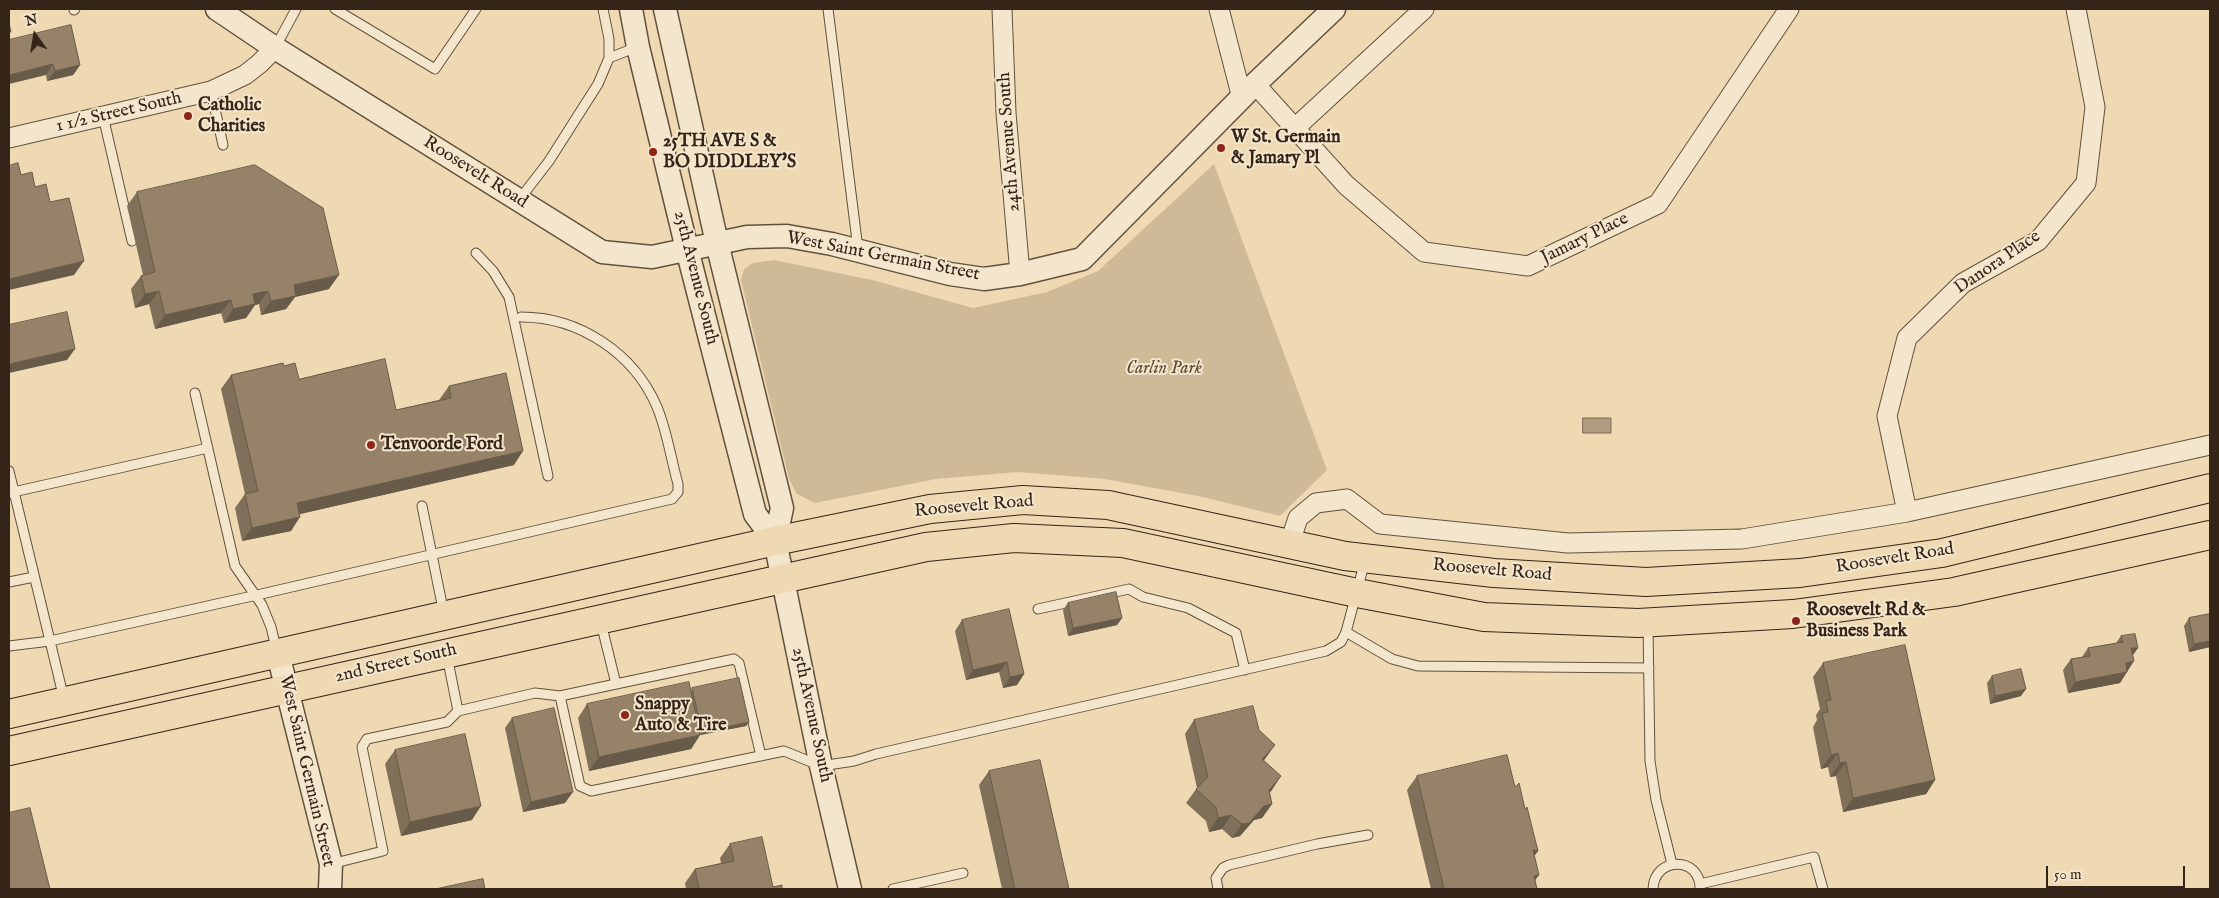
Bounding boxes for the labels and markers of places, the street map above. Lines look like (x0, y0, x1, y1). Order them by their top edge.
place label: Catholic Charities (198, 95, 265, 138)
marker: Catholic Charities (182, 110, 194, 122)
place label: W St. Germain & Jamary Pl (1231, 127, 1341, 170)
place label: 25TH AVE S & BO DIDDLEY'S (663, 131, 796, 173)
marker: W St. Germain & Jamary Pl (1215, 142, 1227, 154)
marker: 25TH AVE S & BO DIDDLEY'S (647, 146, 659, 158)
place label: Tenvoorde Ford (381, 434, 503, 456)
marker: Tenvoorde Ford (365, 439, 377, 451)
place label: Roosevelt Rd & Business Park (1806, 600, 1925, 642)
marker: Roosevelt Rd & Business Park (1790, 615, 1802, 627)
place label: Snappy Auto & Tire (635, 694, 727, 736)
marker: Snappy Auto & Tire (619, 709, 631, 721)

